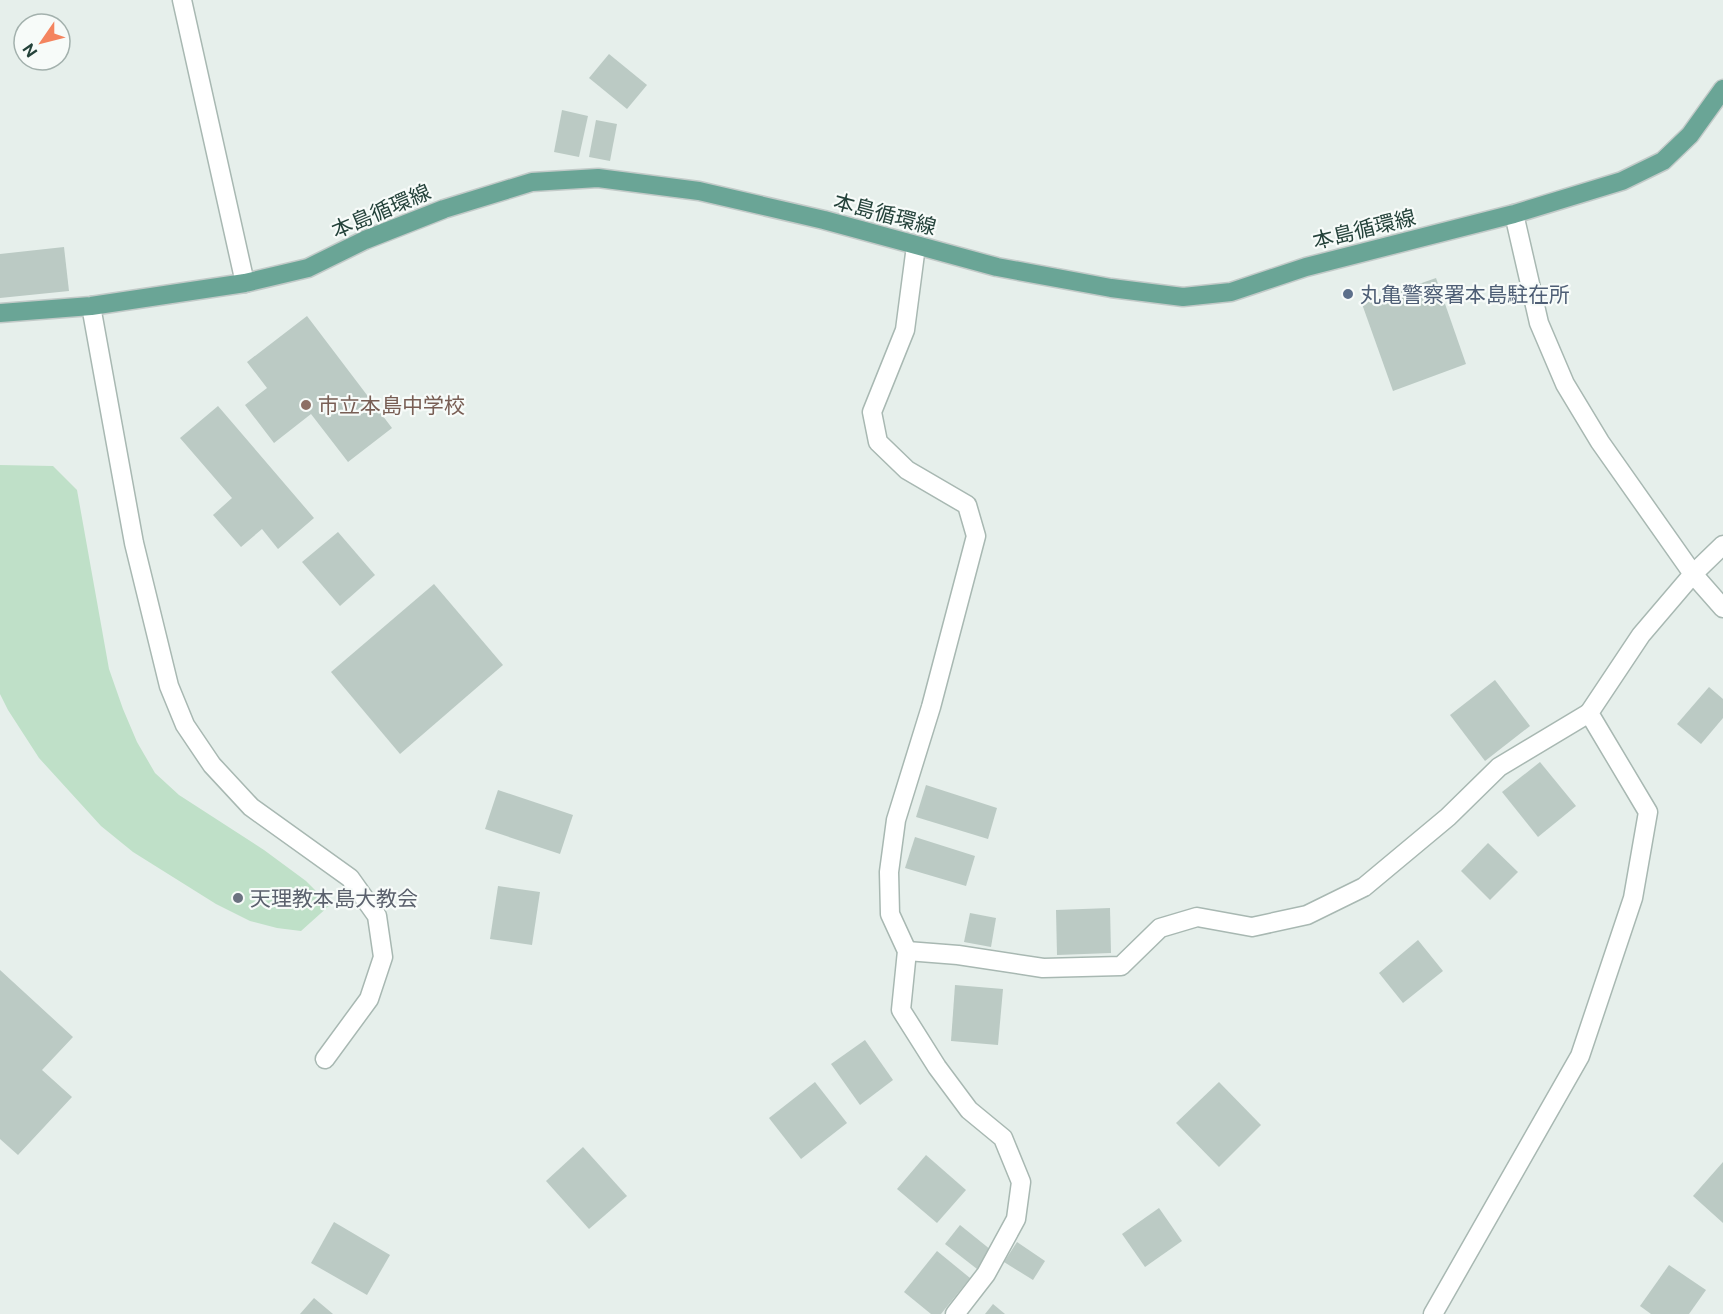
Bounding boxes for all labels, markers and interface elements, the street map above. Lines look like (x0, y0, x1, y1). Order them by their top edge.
north arrow (12, 12, 72, 72)
text: N (19, 40, 41, 61)
street label: 本島循環線 (328, 179, 434, 243)
street label: 本島循環線 (831, 188, 939, 240)
street label: 本島循環線 (1310, 204, 1418, 254)
place label: 丸亀警察署本島駐在所 (1360, 282, 1570, 307)
marker: 丸亀警察署本島駐在所 (1341, 287, 1355, 301)
place label: 市立本島中学校 (318, 393, 465, 418)
marker: 市立本島中学校 (299, 398, 313, 412)
place label: 天理教本島大教会 (250, 886, 418, 911)
marker: 天理教本島大教会 (231, 891, 245, 905)

